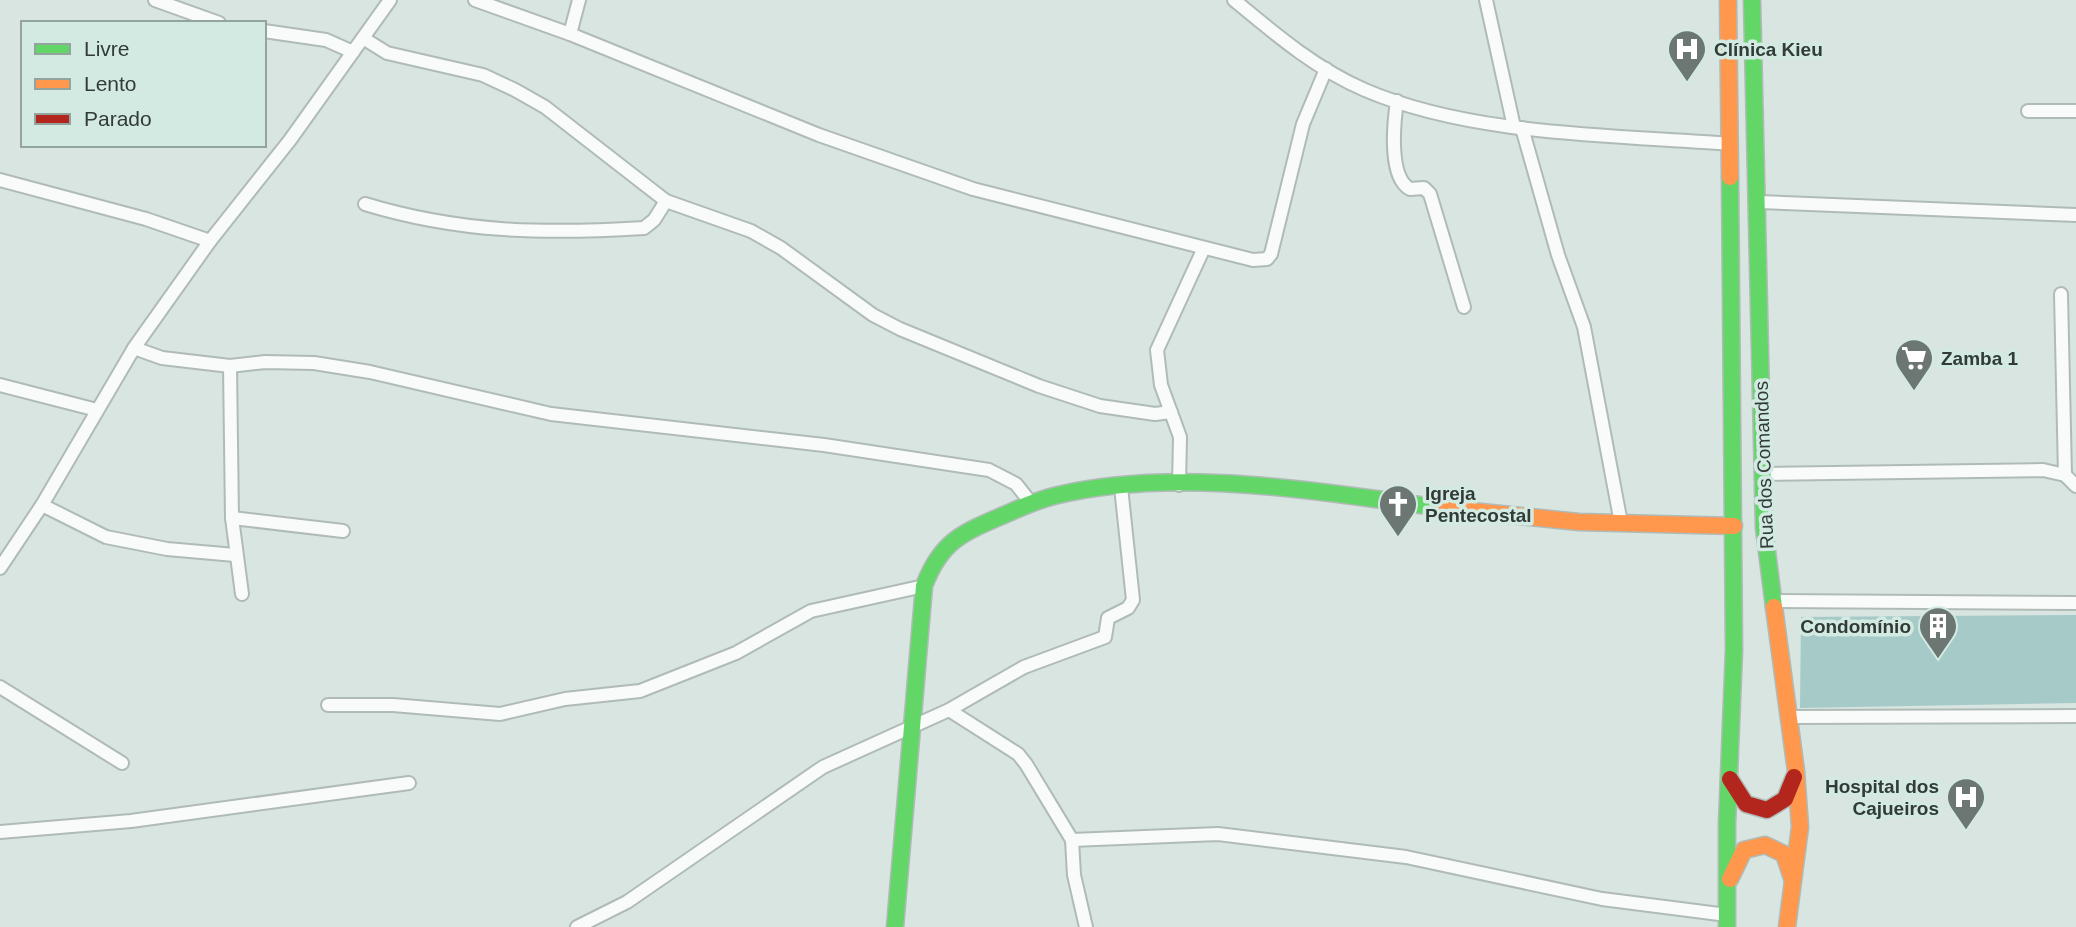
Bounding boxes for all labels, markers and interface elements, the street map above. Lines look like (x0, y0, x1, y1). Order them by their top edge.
legend (21, 21, 266, 147)
hospital icon: Clínica Kieu (1666, 28, 1708, 83)
text: Livre (84, 37, 130, 60)
place label: Clínica Kieu (1714, 39, 1823, 60)
text: Lento (84, 72, 137, 95)
text: Parado (84, 107, 152, 130)
supermarket icon: Zamba 1 (1893, 337, 1935, 392)
place label: Zamba 1 (1941, 348, 2019, 369)
street label: Rua dos Comandos (1751, 381, 1777, 549)
church icon: Igreja Pentecostal (1377, 483, 1419, 538)
place label: Igreja Pentecostal (1425, 483, 1532, 526)
building icon: Condomínio (1917, 605, 1959, 660)
place label: Condomínio (1800, 616, 1911, 637)
place label: Hospital dos Cajueiros (1825, 776, 1939, 819)
hospital icon: Hospital dos Cajueiros (1945, 776, 1987, 831)

